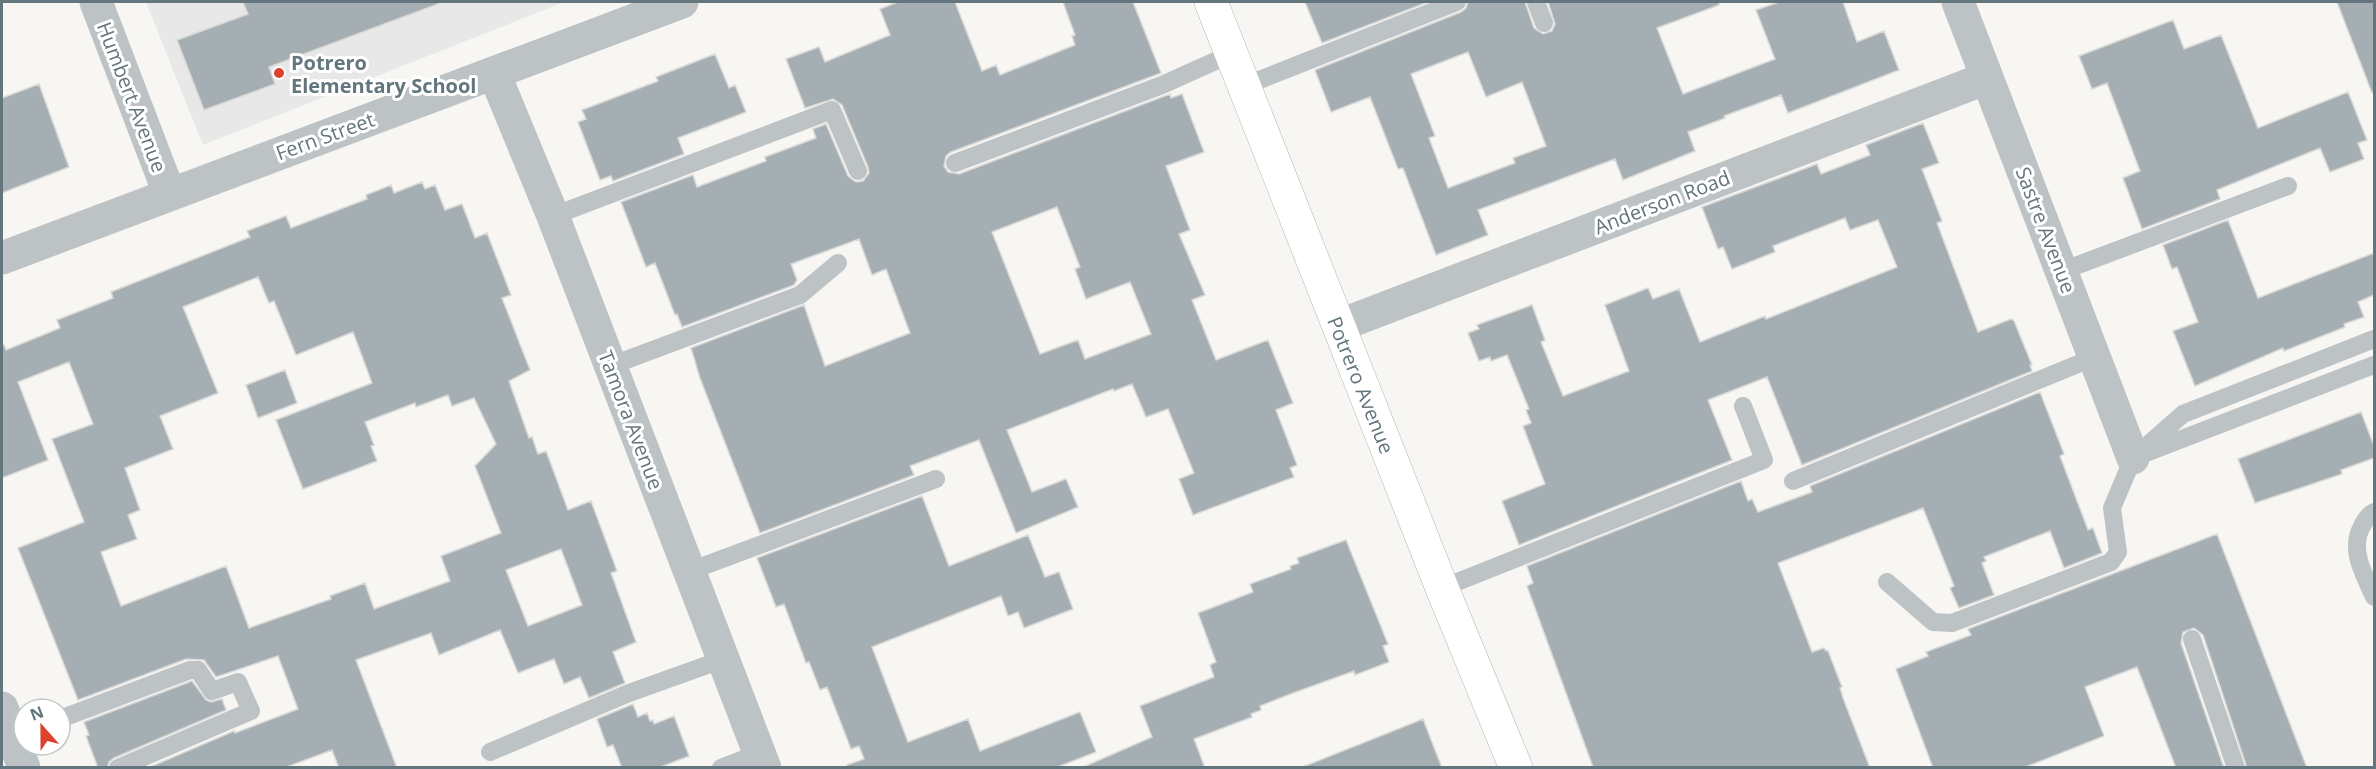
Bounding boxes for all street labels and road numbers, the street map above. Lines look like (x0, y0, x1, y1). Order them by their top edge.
street label: Humbert Avenue (91, 18, 173, 176)
street label: Fern Street (272, 106, 378, 166)
street label: Sastre Avenue (2010, 163, 2082, 297)
street label: Anderson Road (1590, 164, 1734, 240)
street label: Potrero Avenue (1321, 312, 1401, 458)
street label: Tamora Avenue (592, 347, 670, 493)

